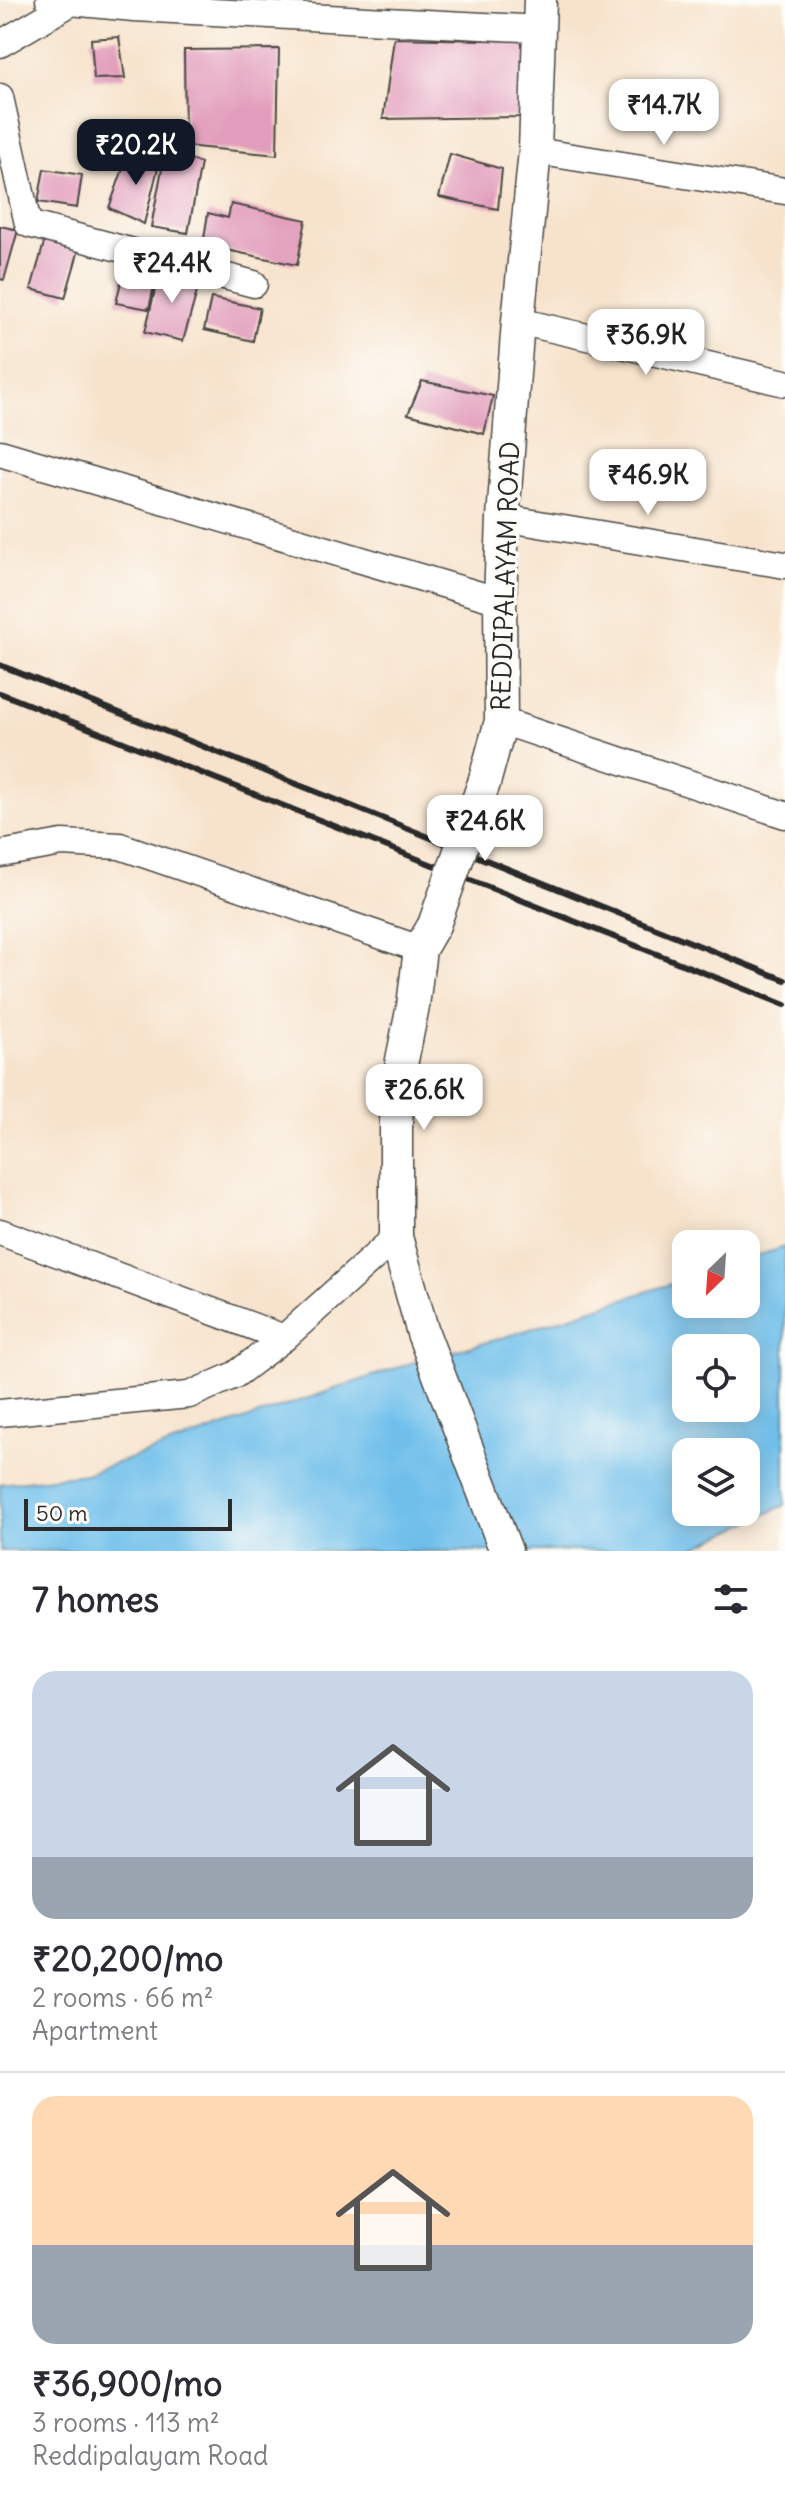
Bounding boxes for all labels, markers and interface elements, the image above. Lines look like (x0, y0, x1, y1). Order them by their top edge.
pin: ₹14.7K (599, 79, 729, 147)
text: ₹14.7K (627, 88, 701, 121)
pin: ₹20.2K (71, 119, 201, 187)
text: ₹20.2K (95, 128, 177, 161)
pin: ₹24.4K (107, 237, 237, 305)
text: ₹24.4K (132, 246, 212, 279)
pin: ₹36.9K (581, 309, 711, 377)
text: ₹36.9K (605, 318, 687, 351)
street label: REDDIPALAYAM ROAD (484, 441, 526, 711)
pin: ₹46.9K (583, 449, 713, 517)
text: ₹46.9K (607, 458, 689, 491)
pin: ₹24.6K (420, 795, 550, 863)
text: ₹24.6K (445, 804, 525, 837)
pin: ₹26.6K (359, 1064, 489, 1132)
text: ₹26.6K (384, 1073, 464, 1106)
north arrow (672, 1230, 760, 1318)
map controls (672, 1230, 760, 1526)
button: locate (672, 1334, 760, 1422)
button: layers (672, 1438, 760, 1526)
scale bar (24, 1495, 232, 1531)
text: 50 m (36, 1499, 88, 1527)
icon: filters (709, 1577, 753, 1621)
text: 7 homes (32, 1578, 159, 1621)
icon: home (321, 1723, 465, 1867)
text: ₹20,200/mo (32, 1937, 223, 1980)
text: 2 rooms · 66 m² (32, 1981, 214, 2014)
text: Apartment (32, 2014, 158, 2047)
icon: home (321, 2148, 465, 2292)
text: ₹36,900/mo (32, 2362, 222, 2405)
text: 3 rooms · 113 m² (32, 2406, 219, 2439)
text: Reddipalayam Road (32, 2439, 268, 2472)

